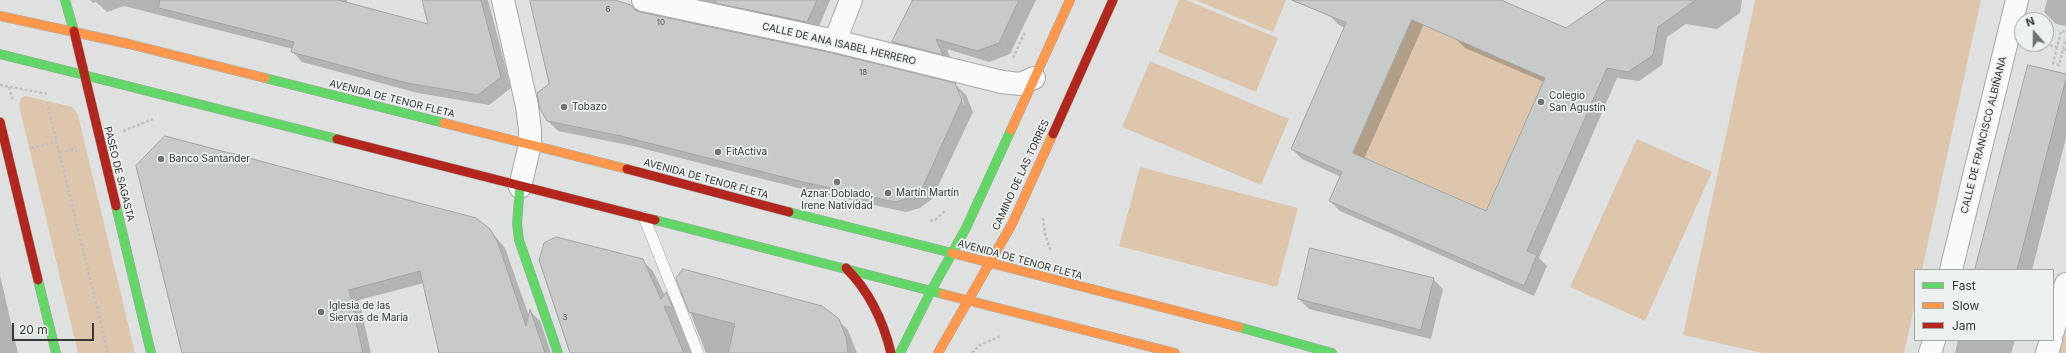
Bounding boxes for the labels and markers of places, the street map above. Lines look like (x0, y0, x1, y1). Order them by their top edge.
place label: Colegio San Agustín (1549, 90, 1606, 114)
marker: Colegio San Agustín (1536, 97, 1546, 107)
place label: Tobazo (572, 101, 607, 113)
marker: Tobazo (559, 102, 569, 112)
place label: FitActiva (726, 146, 767, 158)
marker: FitActiva (713, 147, 723, 157)
place label: Banco Santander (169, 153, 250, 165)
marker: Banco Santander (156, 154, 166, 164)
marker: Aznar Doblado, Irene Natividad (832, 177, 842, 187)
place label: Martín Martín (896, 187, 959, 199)
place label: Aznar Doblado, Irene Natividad (801, 188, 873, 212)
marker: Martín Martín (883, 188, 893, 198)
place label: Iglesia de las Siervas de María (329, 300, 408, 324)
marker: Iglesia de las Siervas de María (316, 307, 326, 317)

